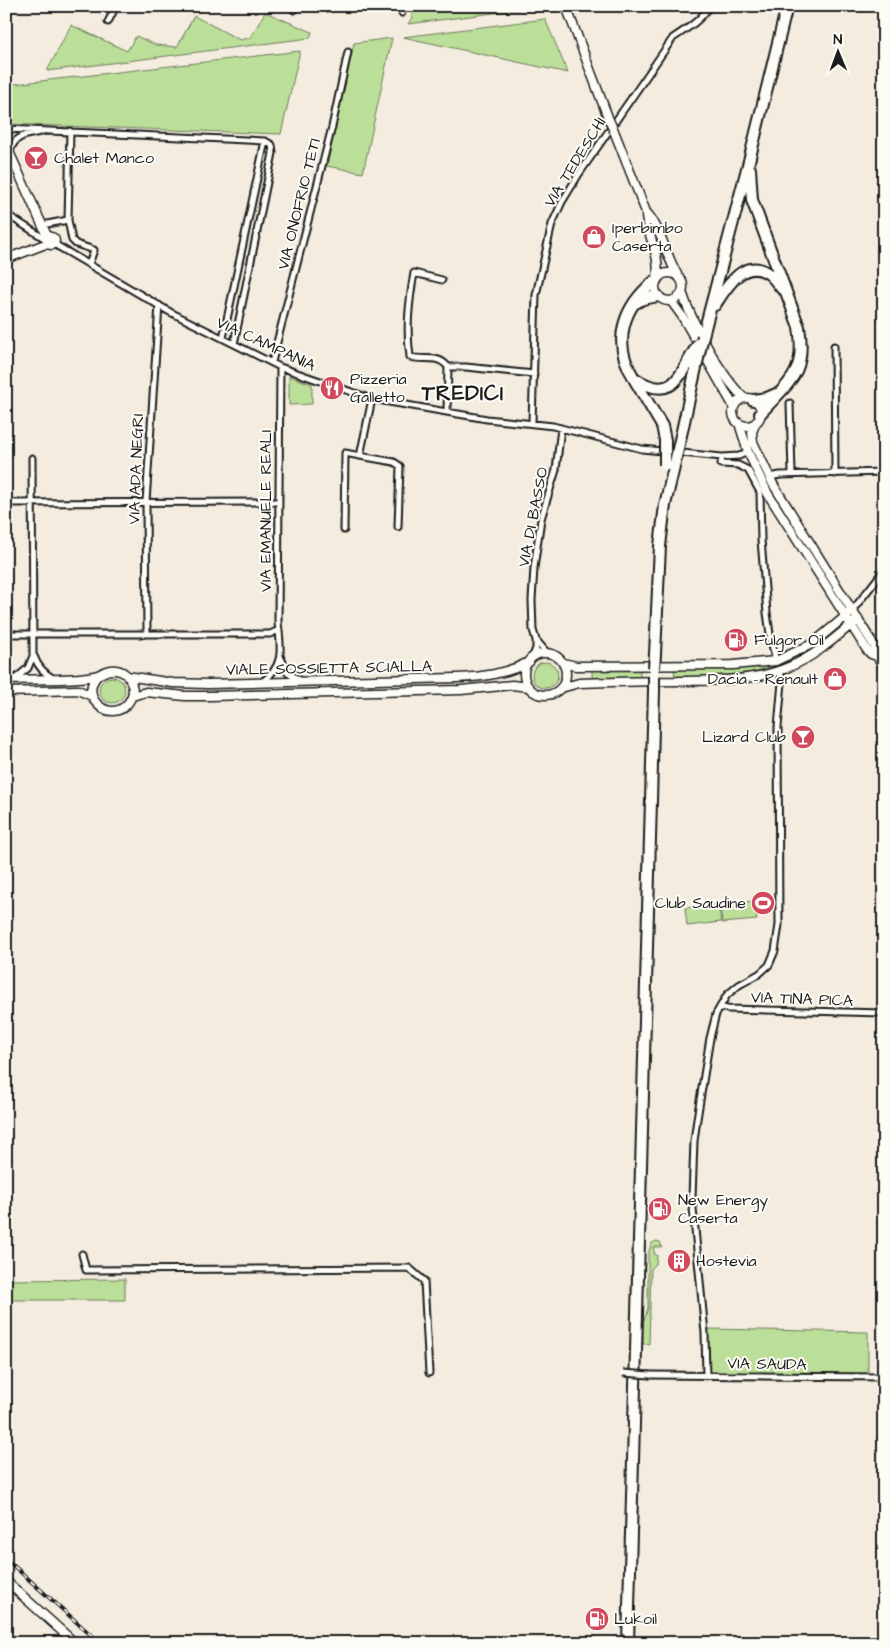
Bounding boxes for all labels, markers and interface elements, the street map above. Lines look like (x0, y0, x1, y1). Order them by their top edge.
north arrow (812, 28, 862, 78)
text: N (833, 30, 843, 50)
street label: VIA TEDESCHI (539, 113, 611, 211)
street label: VIA ONOFRIO TETI (272, 136, 326, 272)
bar icon: Chalet Manco (23, 145, 49, 171)
place label: Chalet Manco (54, 147, 154, 169)
place label: Iperbimbo Caserta (612, 217, 683, 257)
shop icon: Iperbimbo Caserta (581, 224, 607, 250)
street label: VIA CAMPANIA (213, 311, 319, 377)
place label: Pizzeria Galletto (350, 368, 407, 408)
restaurant icon: Pizzeria Galletto (319, 375, 345, 401)
district label: TREDICI (421, 379, 504, 408)
street label: VIA ADA NEGRI (123, 413, 149, 525)
street label: VIA EMANUELE REALI (255, 430, 277, 592)
street label: VIA DI BASSO (513, 465, 554, 569)
fuel station icon: Fulgor Oil (723, 627, 749, 653)
place label: Fulgor Oil (754, 629, 824, 652)
street label: VIALE SOSSIETTA SCIALLA (226, 655, 432, 681)
shop icon: Dacia - Renault (822, 666, 848, 692)
place label: Dacia - Renault (708, 668, 819, 690)
bar icon: Lizard Club (790, 724, 816, 750)
place label: Lizard Club (702, 726, 786, 748)
sports icon: Club Saudine (750, 890, 776, 916)
place label: Club Saudine (655, 892, 746, 914)
street label: VIA TINA PICA (750, 986, 854, 1012)
place label: New Energy Caserta (678, 1189, 768, 1229)
fuel station icon: New Energy Caserta (647, 1196, 673, 1222)
building icon: Hostevìa (666, 1248, 692, 1274)
place label: Hostevìa (696, 1250, 757, 1272)
street label: VIA SAUDA (727, 1352, 807, 1376)
fuel station icon: Lukoil (584, 1606, 610, 1632)
place label: Lukoil (614, 1608, 657, 1630)

